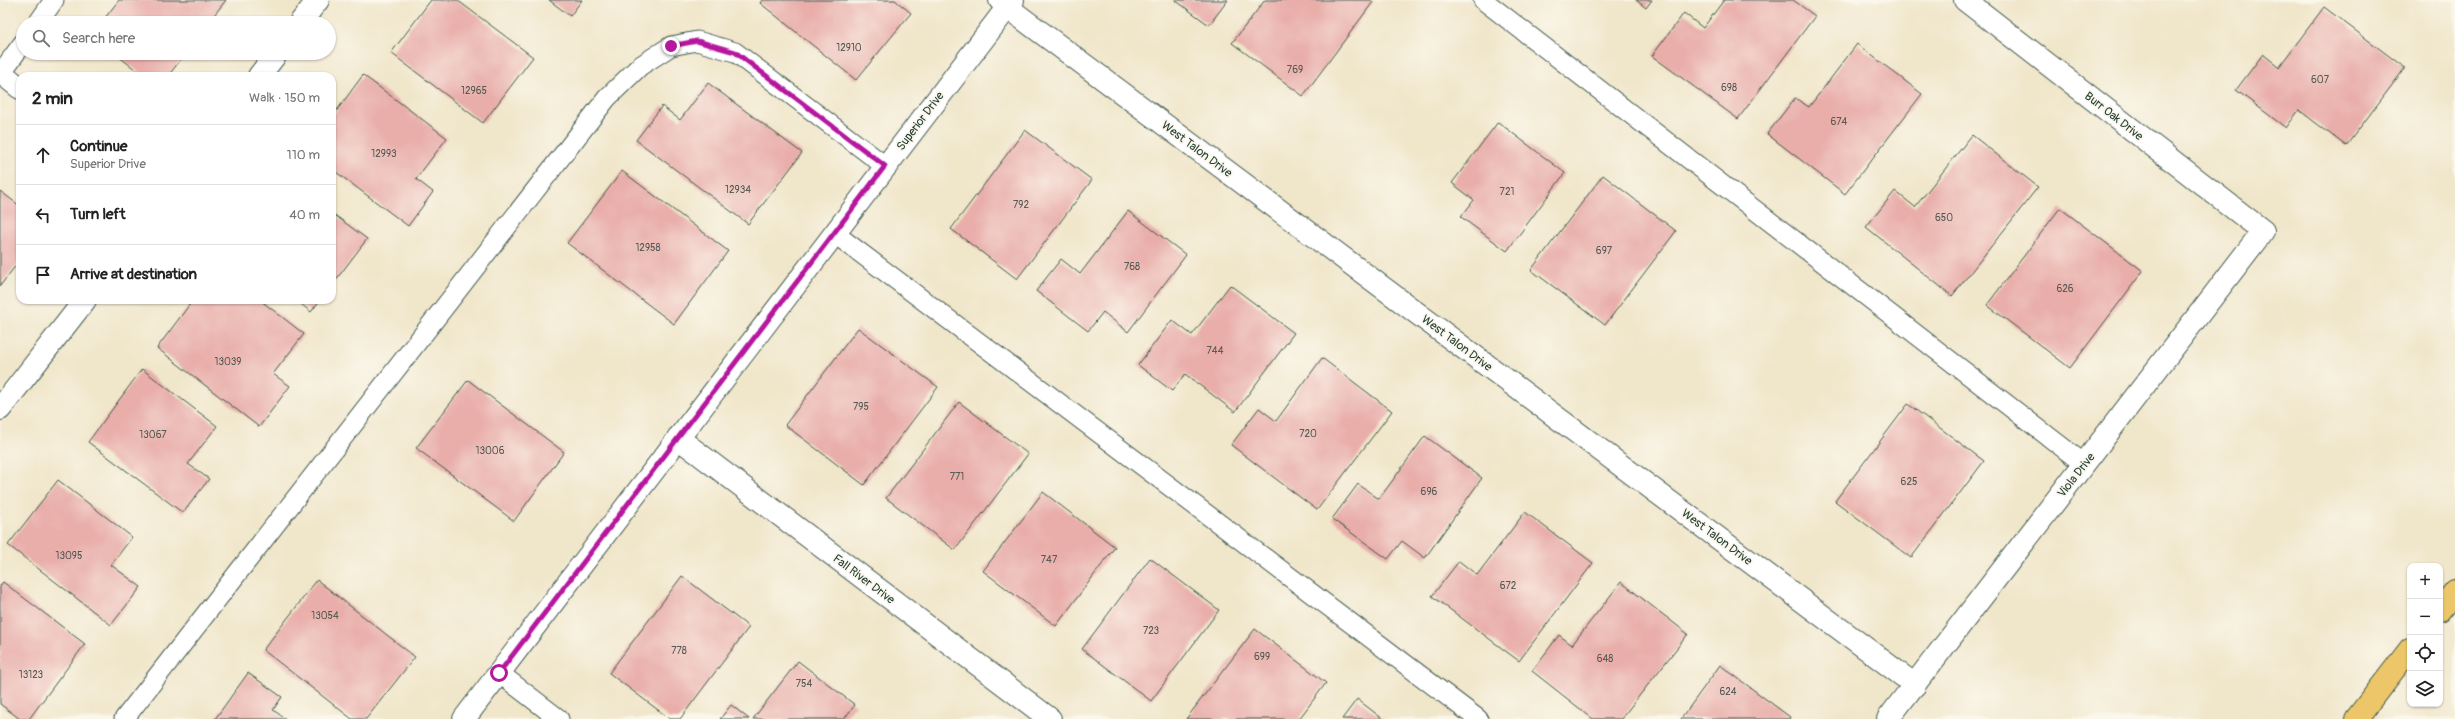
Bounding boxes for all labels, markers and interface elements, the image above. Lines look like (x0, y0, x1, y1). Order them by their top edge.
search box (16, 16, 336, 60)
icon: search (30, 27, 52, 49)
text: Search here (62, 29, 135, 48)
route end (662, 37, 680, 55)
house number: 12910 (836, 42, 862, 54)
house number: 769 (1287, 64, 1303, 76)
house number: 607 (2311, 74, 2330, 86)
house number: 698 (1721, 82, 1737, 94)
house number: 12965 (461, 85, 487, 97)
text: 2 min (32, 88, 73, 109)
street label: Superior Drive (893, 89, 947, 154)
street label: Burr Oak Drive (2081, 89, 2146, 144)
text: Walk · 150 m (249, 90, 320, 106)
house number: 674 (1831, 116, 1848, 128)
street label: West Talon Drive (1158, 118, 1235, 181)
text: Continue (70, 137, 128, 156)
icon: ahead (32, 144, 54, 166)
text: 110 m (287, 147, 320, 163)
house number: 12993 (371, 148, 397, 160)
text: Superior Drive (70, 156, 146, 172)
house number: 12934 (725, 184, 751, 196)
house number: 721 (1500, 186, 1514, 198)
house number: 792 (1013, 199, 1029, 211)
icon: left (32, 204, 54, 226)
text: Turn left (70, 205, 126, 224)
text: 40 m (289, 207, 320, 223)
house number: 650 (1935, 212, 1953, 224)
house number: 12958 (635, 242, 661, 254)
house number: 697 (1596, 245, 1613, 257)
house number: 768 (1124, 261, 1140, 273)
icon: arrive (32, 264, 54, 286)
text: Arrive at destination (70, 265, 197, 284)
house number: 626 (2056, 283, 2074, 295)
street label: West Talon Drive (1418, 312, 1495, 375)
house number: 744 (1207, 345, 1224, 357)
house number: 13039 (214, 356, 242, 368)
house number: 795 (853, 401, 869, 413)
house number: 720 (1299, 428, 1317, 440)
house number: 13067 (139, 429, 167, 441)
house number: 13006 (476, 445, 505, 457)
street label: Viola Drive (2054, 450, 2098, 501)
house number: 771 (950, 471, 964, 483)
house number: 625 (1901, 476, 1917, 488)
house number: 696 (1421, 486, 1438, 498)
street label: West Talon Drive (1678, 506, 1755, 569)
house number: 13095 (56, 550, 82, 562)
street label: Fall River Drive (830, 551, 898, 608)
house number: 747 (1041, 554, 1058, 566)
map controls (2407, 563, 2443, 707)
button: + (2407, 563, 2443, 599)
house number: 672 (1500, 580, 1517, 592)
button: − (2407, 599, 2443, 635)
house number: 13054 (311, 610, 339, 622)
house number: 723 (1143, 625, 1159, 637)
button: locate (2407, 635, 2443, 671)
house number: 778 (671, 645, 687, 657)
house number: 699 (1254, 651, 1270, 663)
house number: 648 (1597, 653, 1613, 665)
route start (490, 664, 508, 682)
house number: 13123 (19, 669, 44, 681)
button: layers (2407, 671, 2443, 707)
house number: 754 (796, 678, 812, 690)
house number: 624 (1719, 686, 1737, 698)

